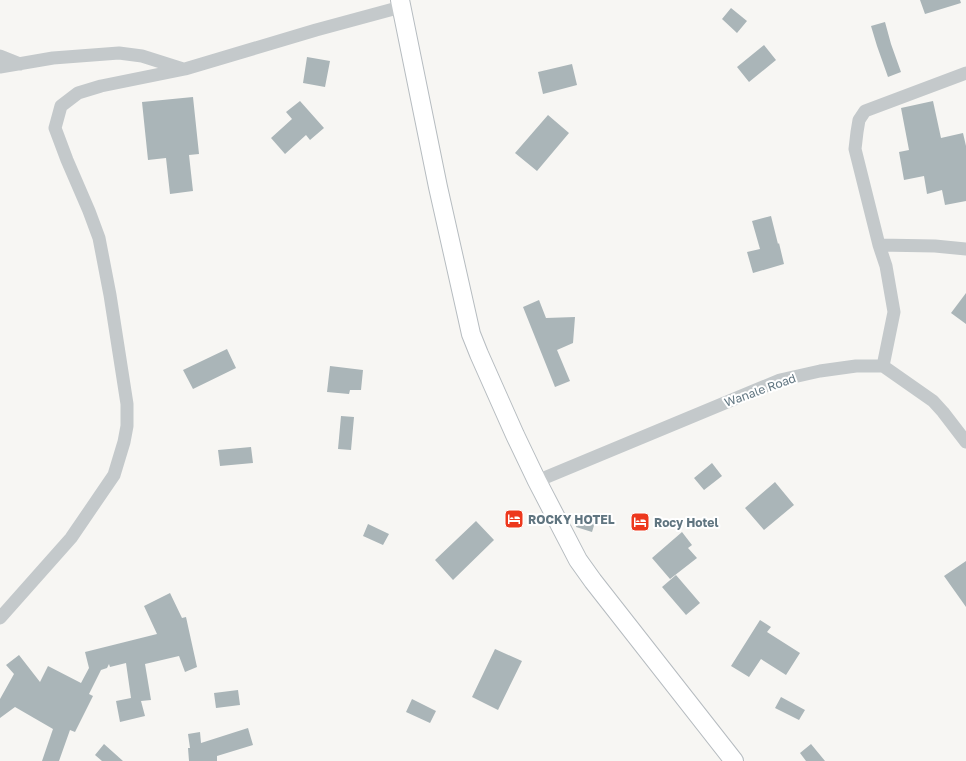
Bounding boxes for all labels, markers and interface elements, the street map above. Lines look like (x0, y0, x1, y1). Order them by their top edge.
street label: Wanale Road (722, 370, 798, 410)
hotel icon: ROCKY HOTEL (503, 508, 525, 530)
hotel icon: Rocy Hotel (629, 511, 651, 533)
place label: ROCKY HOTEL (528, 512, 615, 527)
place label: Rocy Hotel (654, 515, 718, 530)

